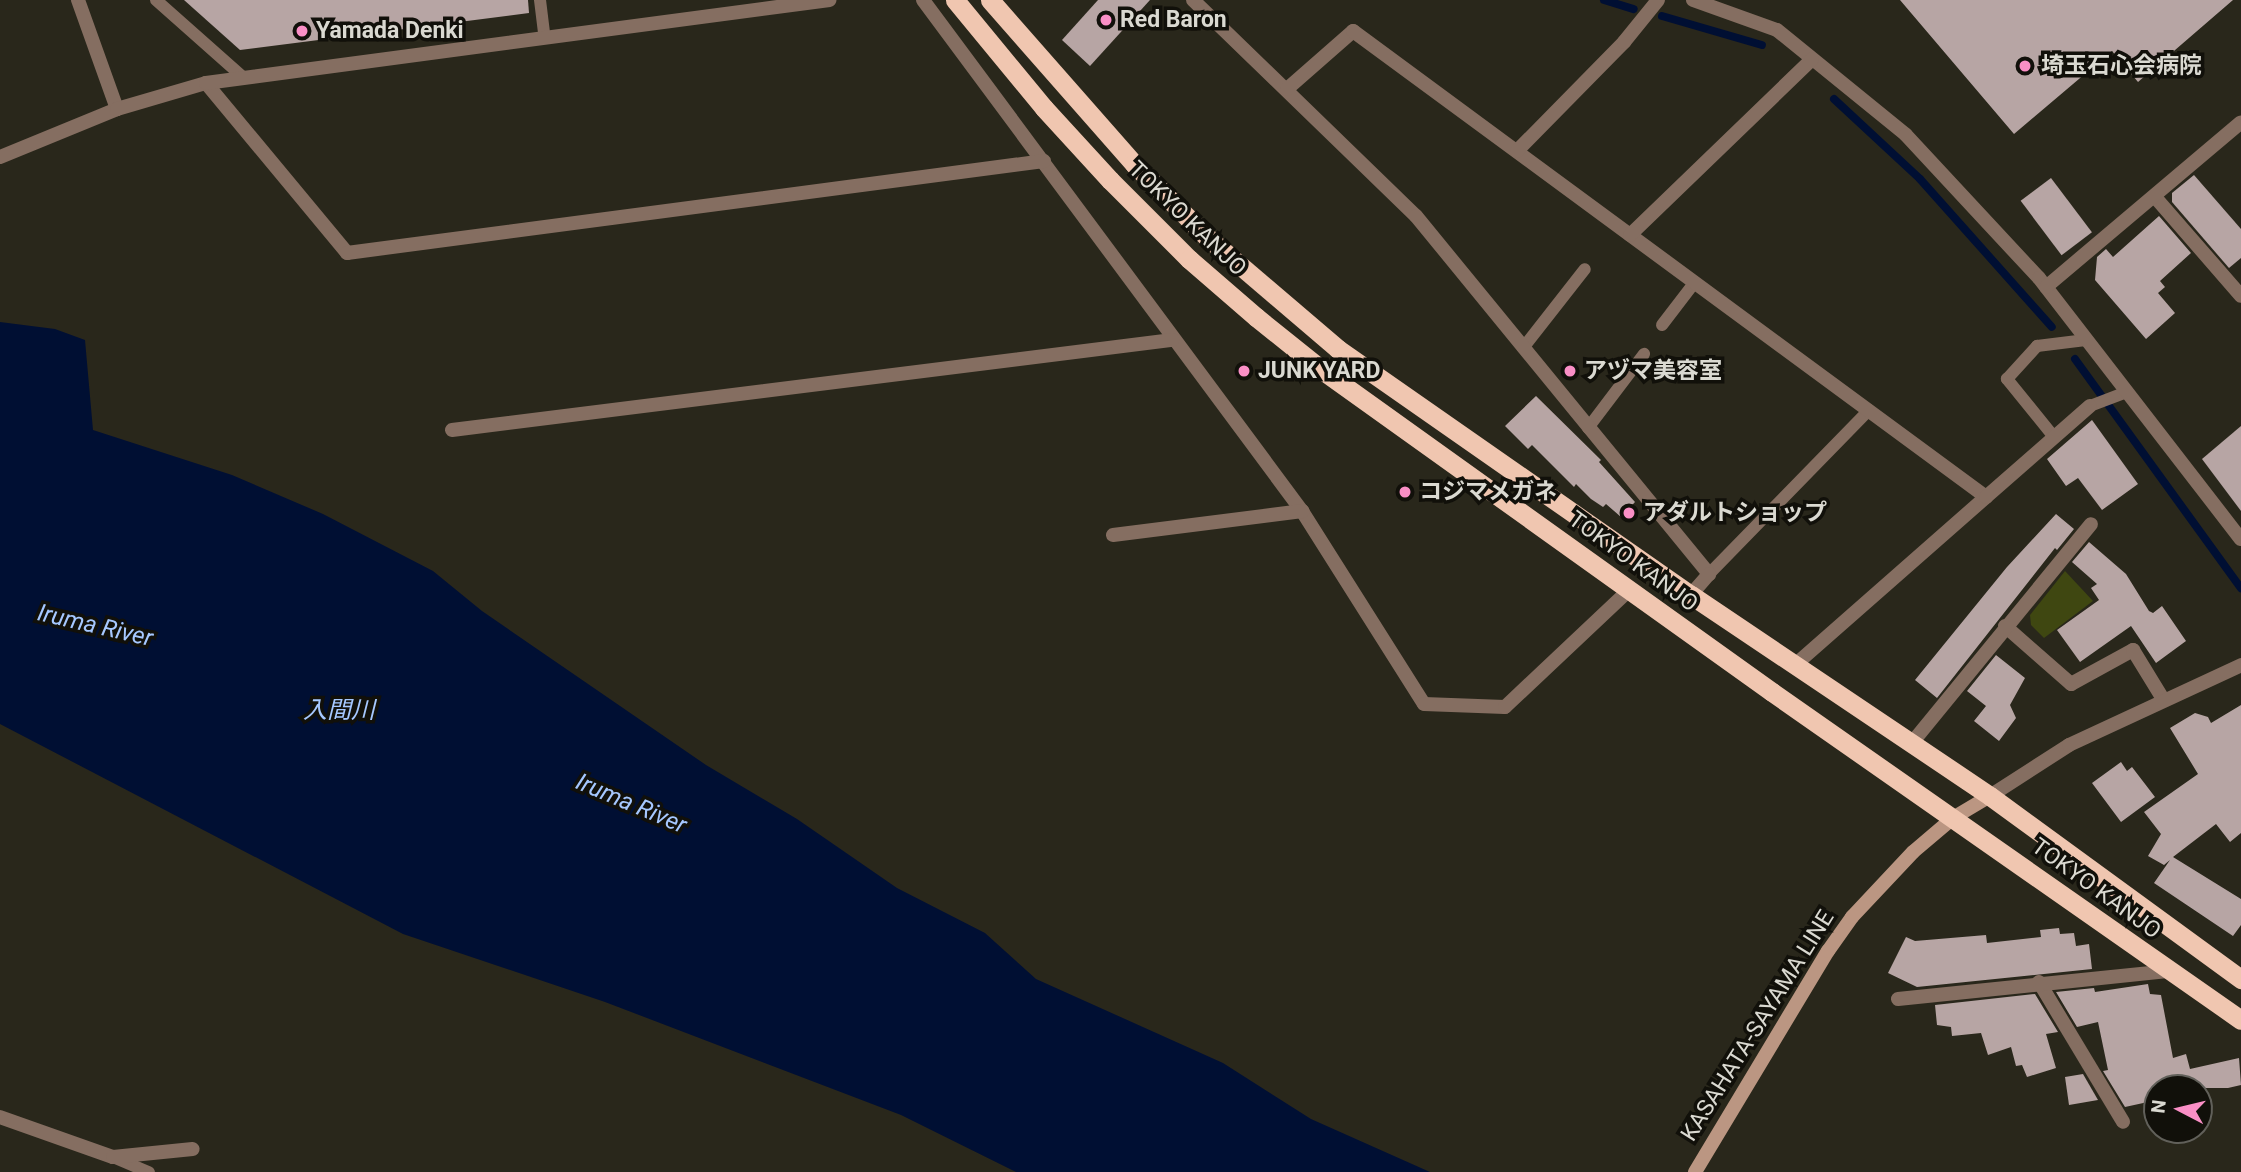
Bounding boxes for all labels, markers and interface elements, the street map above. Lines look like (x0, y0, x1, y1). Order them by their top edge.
place label: Red Baron (1120, 6, 1227, 34)
marker: Red Baron (1098, 12, 1114, 28)
place label: Yamada Denki (316, 17, 464, 45)
marker: Yamada Denki (294, 23, 310, 39)
place label: 埼玉石心会病院 (2041, 52, 2202, 80)
marker: 埼玉石心会病院 (2015, 56, 2035, 76)
street label: TOKYO KANJO (1122, 156, 1252, 282)
place label: JUNK YARD (1258, 357, 1380, 385)
place label: アヅマ美容室 (1584, 357, 1722, 385)
marker: JUNK YARD (1236, 363, 1252, 379)
marker: アヅマ美容室 (1562, 363, 1578, 379)
place label: コジマメガネ (1419, 478, 1557, 506)
marker: コジマメガネ (1397, 484, 1413, 500)
place label: アダルトショップ (1643, 499, 1827, 527)
marker: アダルトショップ (1621, 505, 1637, 521)
street label: TOKYO KANJO (1563, 506, 1703, 618)
water label: Iruma River (35, 599, 155, 653)
water label: 入間川 (303, 697, 375, 725)
water label: Iruma River (571, 768, 691, 840)
street label: TOKYO KANJO (2026, 833, 2166, 945)
street label: KASAHATA-SAYAMA LINE (1676, 905, 1840, 1147)
north arrow (2143, 1074, 2213, 1144)
text: N (2146, 1099, 2171, 1115)

